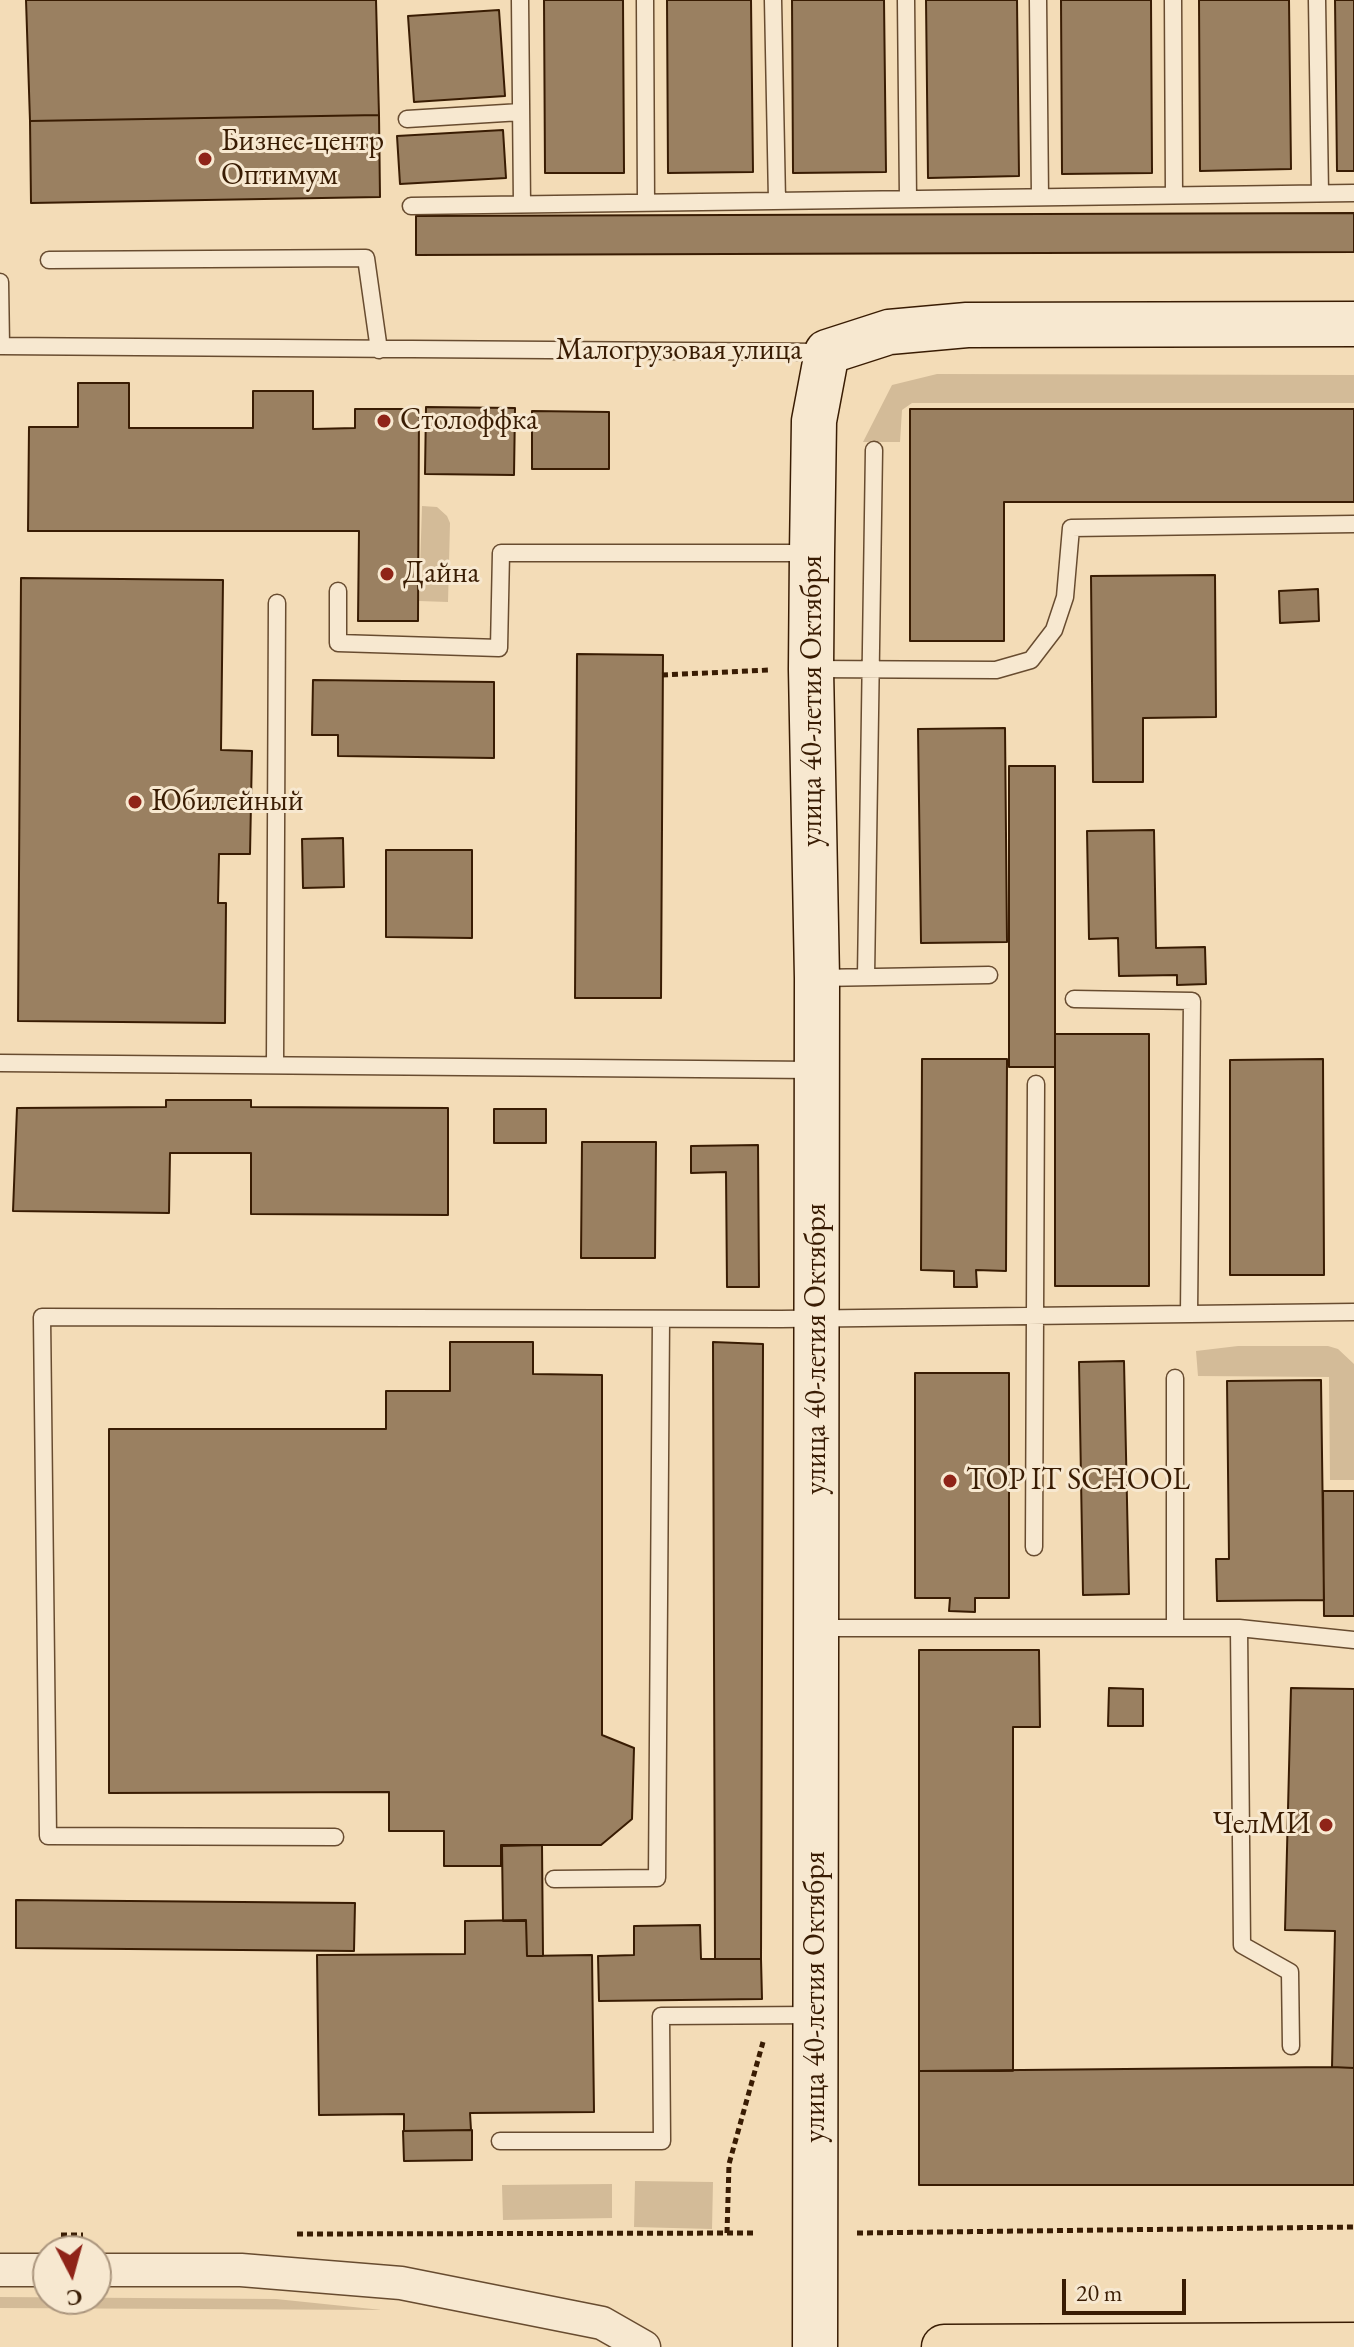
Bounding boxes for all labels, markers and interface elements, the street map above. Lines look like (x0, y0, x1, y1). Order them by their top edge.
place label: Бизнес-центр Оптимум (221, 124, 384, 194)
marker: Бизнес-центр Оптимум (196, 150, 214, 168)
street label: Малогрузовая улица (556, 333, 802, 369)
place label: Столоффка (400, 403, 538, 439)
marker: Столоффка (375, 412, 393, 430)
street label: улица 40-летия Октября (795, 555, 831, 847)
place label: Дайна (403, 556, 480, 592)
marker: Дайна (378, 565, 396, 583)
place label: Юбилейный (151, 784, 304, 820)
marker: Юбилейный (126, 793, 144, 811)
street label: улица 40-летия Октября (799, 1203, 835, 1495)
place label: TOP IT SCHOOL (966, 1463, 1190, 1499)
marker: TOP IT SCHOOL (941, 1472, 959, 1490)
place label: ЧелМИ (1212, 1807, 1310, 1843)
marker: ЧелМИ (1317, 1816, 1335, 1834)
street label: улица 40-летия Октября (798, 1851, 834, 2143)
north arrow (32, 2235, 112, 2315)
scale bar (1066, 2263, 1190, 2313)
text: 20 m (1076, 2277, 1123, 2308)
text: С (65, 2282, 84, 2313)

